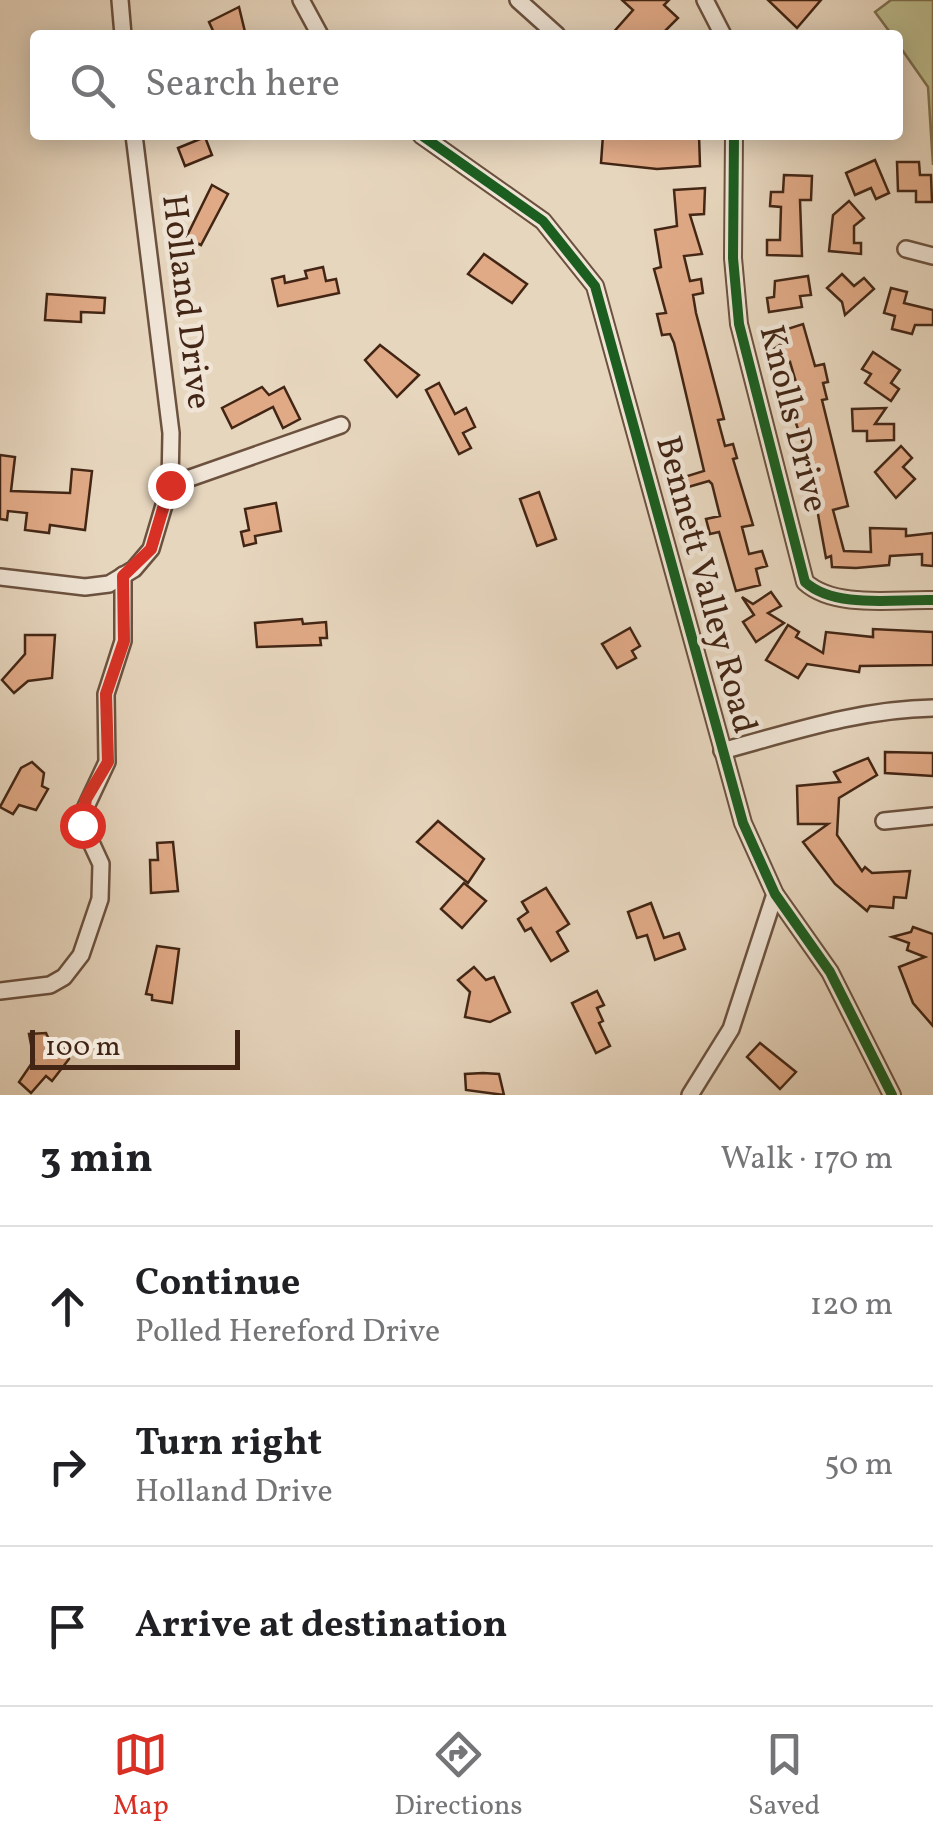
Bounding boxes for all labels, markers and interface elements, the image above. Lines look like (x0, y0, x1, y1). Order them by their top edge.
search box (30, 30, 903, 140)
icon: search (65, 58, 120, 113)
text: Search here (145, 59, 340, 112)
street label: Holland Drive (148, 192, 222, 412)
street label: Knolls Drive (746, 320, 838, 518)
street label: Bennett Valley Road (642, 431, 768, 739)
route end (148, 463, 194, 509)
route start (60, 803, 106, 849)
scale bar (30, 1025, 240, 1070)
text: 100 m (45, 1028, 120, 1067)
text: 3 min (40, 1131, 153, 1190)
text: Walk · 170 m (721, 1138, 893, 1182)
text: Continue (135, 1258, 300, 1311)
icon: ahead (40, 1279, 95, 1334)
text: 120 m (810, 1284, 893, 1328)
text: Polled Hereford Drive (135, 1311, 440, 1355)
text: Turn right (135, 1418, 322, 1471)
icon: right (40, 1439, 95, 1494)
text: 50 m (824, 1444, 893, 1488)
text: Holland Drive (135, 1471, 333, 1515)
icon: arrive (40, 1599, 95, 1654)
text: Arrive at destination (135, 1600, 508, 1653)
tab: Map (113, 1727, 169, 1826)
tab: Directions (394, 1727, 523, 1826)
tab: Saved (748, 1727, 820, 1826)

